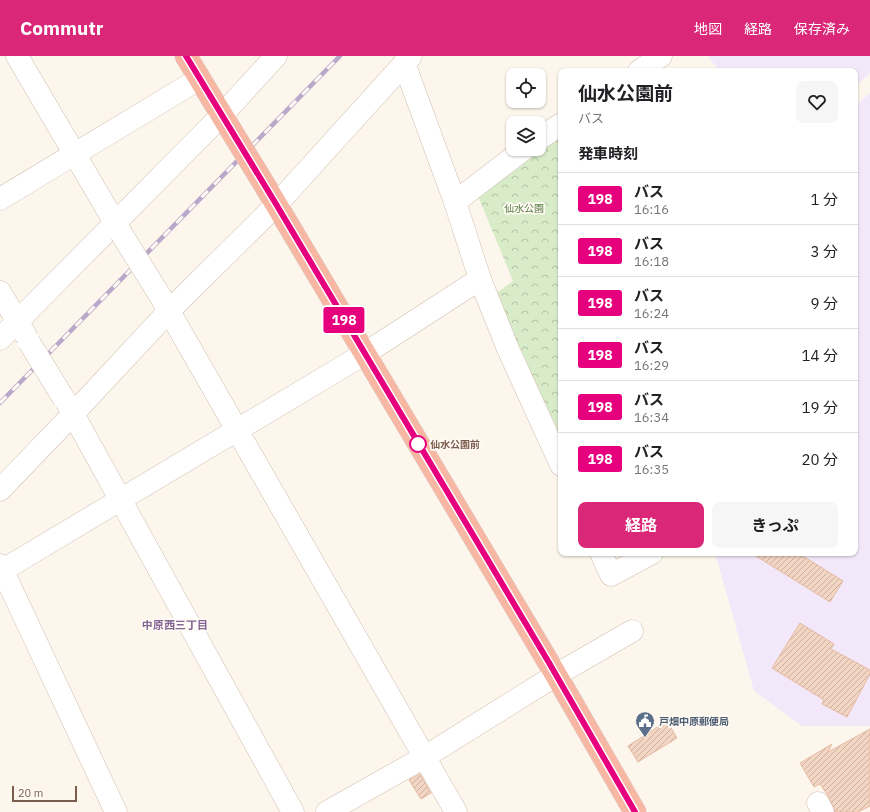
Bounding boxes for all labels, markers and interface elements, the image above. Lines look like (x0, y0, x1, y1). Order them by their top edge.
text: Commutr (20, 16, 103, 40)
text: 地図 (694, 20, 722, 38)
text: 経路 (744, 20, 772, 38)
text: 保存済み (794, 20, 850, 38)
map controls (506, 68, 546, 156)
button: locate (506, 68, 546, 108)
text: 仙水公園前 (578, 81, 673, 105)
button: heart (796, 81, 838, 123)
text: バス (578, 110, 604, 127)
button: layers (506, 116, 546, 156)
text: 発車時刻 (578, 144, 638, 163)
text: バス (634, 182, 664, 201)
text: 198 (587, 190, 613, 208)
text: 1 分 (810, 190, 838, 209)
text: 16:16 (634, 201, 669, 218)
park label: 仙水公園 (504, 202, 544, 215)
text: バス (634, 234, 664, 253)
text: 198 (587, 242, 613, 260)
text: 3 分 (810, 242, 838, 261)
text: 16:18 (634, 253, 669, 270)
text: バス (634, 286, 664, 305)
text: 198 (587, 294, 613, 312)
text: 9 分 (810, 294, 838, 313)
text: 16:24 (634, 305, 669, 322)
line badge: 198 (321, 307, 367, 333)
text: 198 (331, 311, 357, 329)
text: バス (634, 338, 664, 357)
text: 198 (587, 346, 613, 364)
text: 14 分 (801, 346, 838, 365)
text: 16:29 (634, 357, 669, 374)
text: バス (634, 390, 664, 409)
text: 198 (587, 398, 613, 416)
text: 19 分 (801, 398, 838, 417)
text: 16:34 (634, 409, 669, 426)
marker: 仙水公園前 (409, 435, 427, 453)
place label: 仙水公園前 (430, 438, 480, 451)
text: バス (634, 442, 664, 461)
text: 198 (587, 450, 613, 468)
text: 20 分 (801, 450, 838, 469)
text: 16:35 (634, 461, 669, 478)
button: 経路 (578, 502, 704, 548)
button: きっぷ (712, 502, 838, 548)
district label: 中原西三丁目 (142, 618, 208, 632)
public building icon: 戸畑中原郵便局 (634, 710, 656, 738)
place label: 戸畑中原郵便局 (659, 715, 729, 728)
scale bar (12, 784, 77, 803)
text: 20 m (18, 786, 43, 800)

